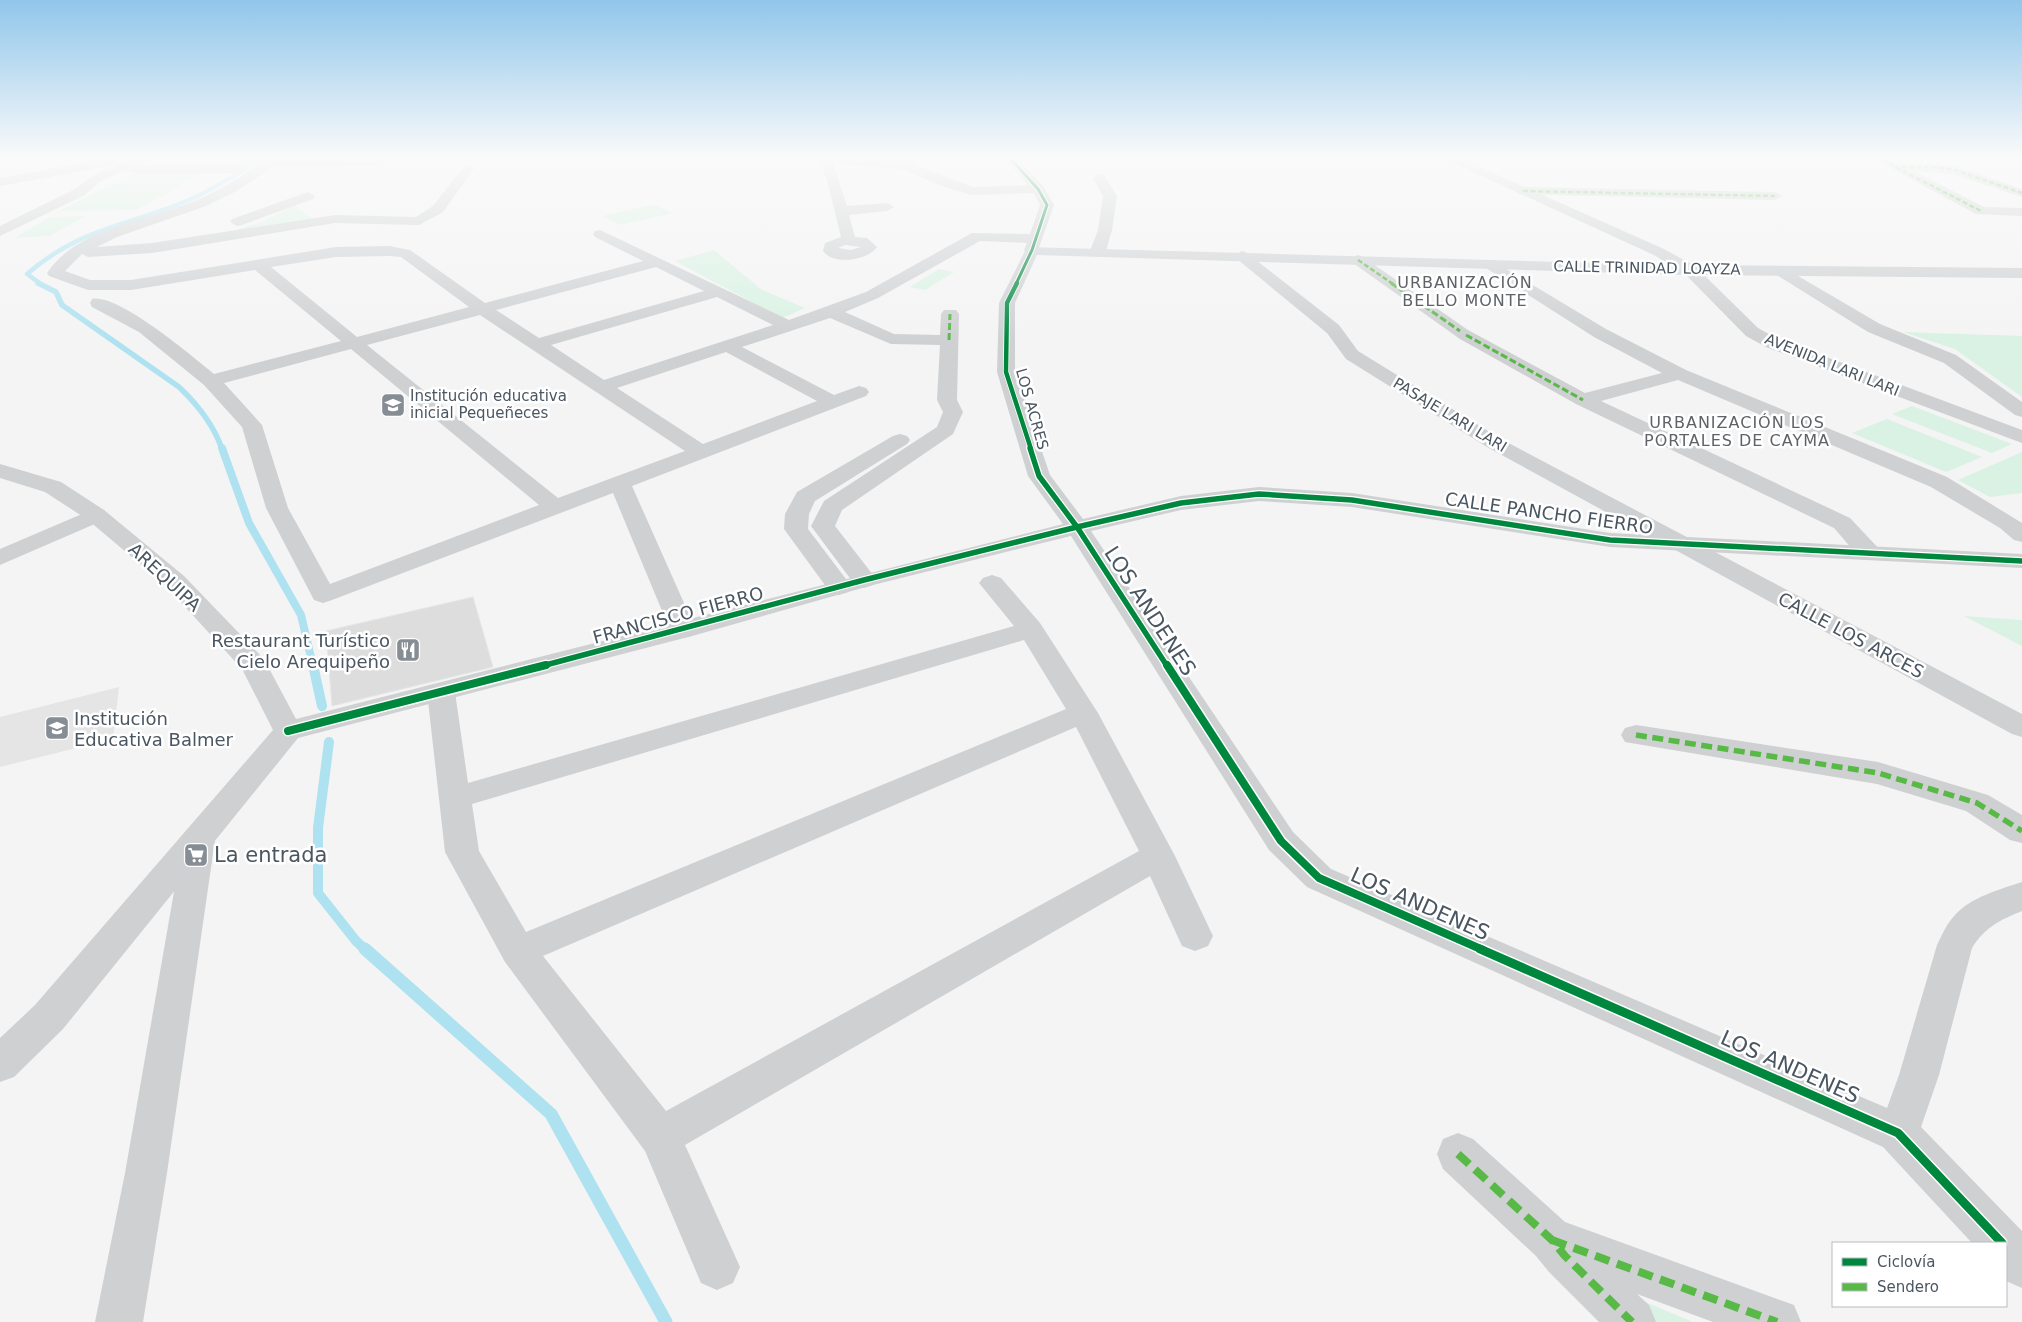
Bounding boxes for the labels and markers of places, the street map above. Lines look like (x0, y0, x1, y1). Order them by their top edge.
place label: Institución educativa inicial Pequeñeces (410, 387, 567, 422)
school or university icon: Institución educativa inicial Pequeñeces (380, 392, 406, 418)
place label: Restaurant Turístico Cielo Arequipeño (211, 630, 390, 672)
restaurant icon: Restaurant Turístico Cielo Arequipeño (395, 637, 421, 663)
place label: Institución Educativa Balmer (74, 708, 234, 750)
school or university icon: Institución Educativa Balmer (44, 715, 70, 741)
supermarket icon: La entrada (183, 842, 209, 868)
place label: La entrada (214, 843, 327, 867)

